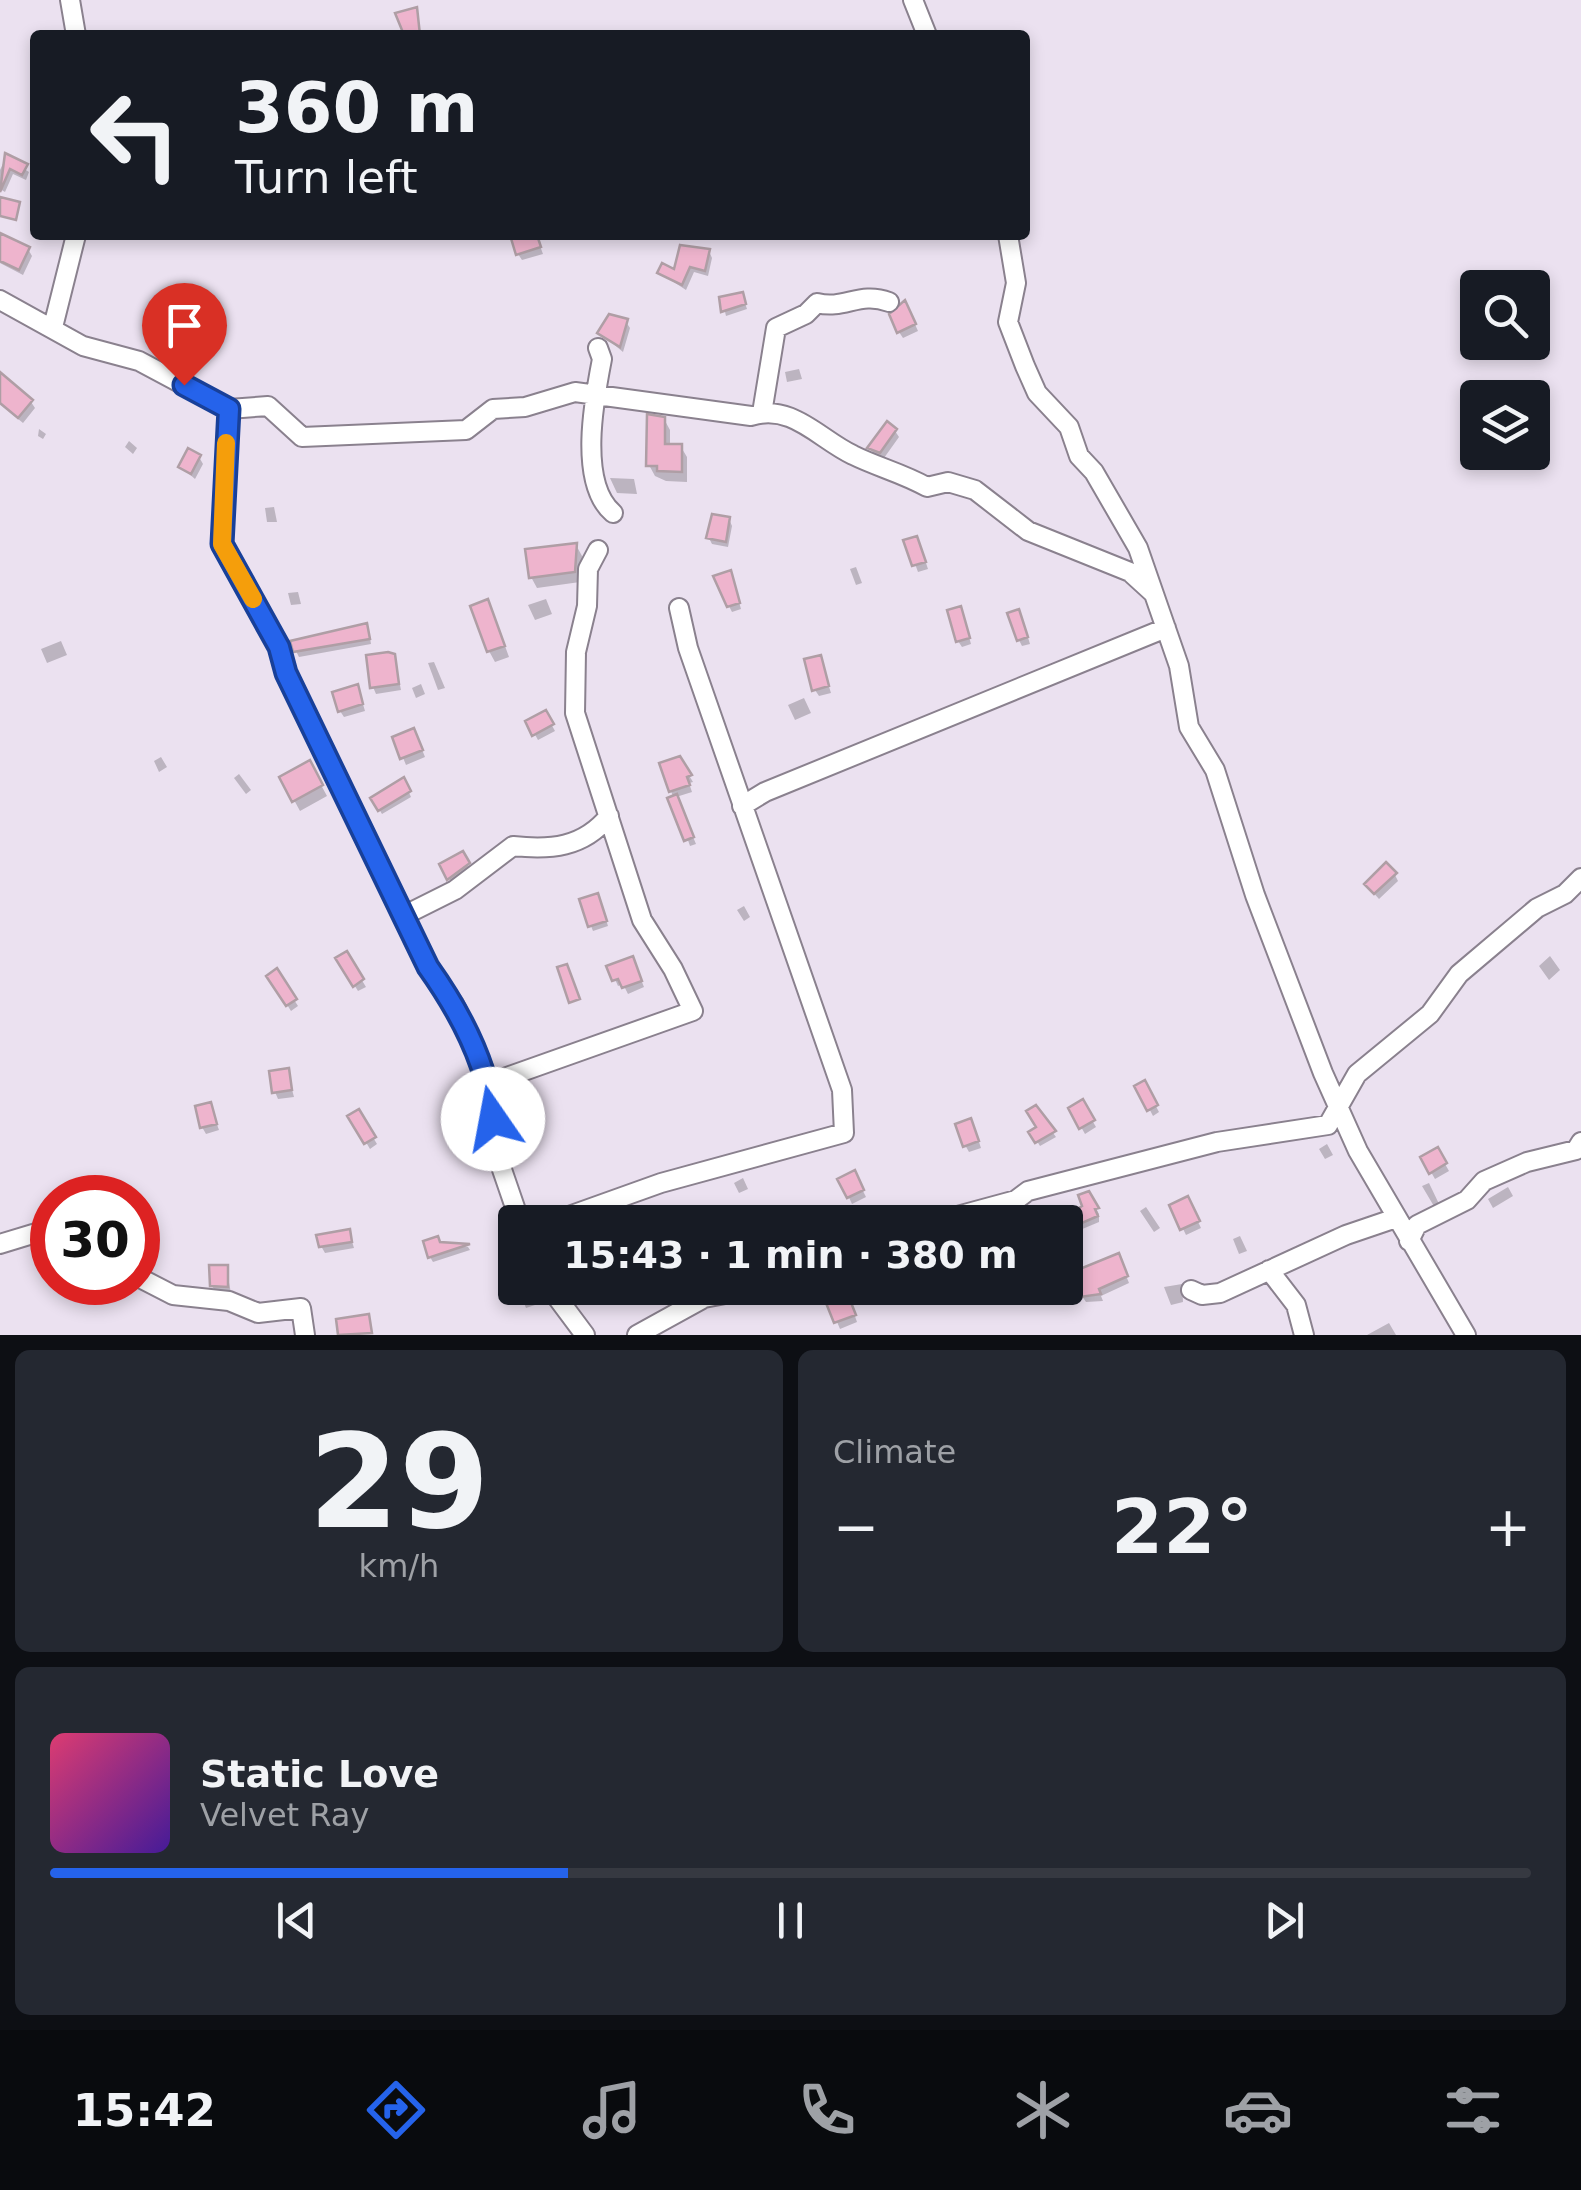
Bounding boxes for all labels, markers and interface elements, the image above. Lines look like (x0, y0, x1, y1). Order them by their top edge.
text: 360 m (235, 67, 478, 149)
icon: left (70, 70, 200, 200)
text: Turn left (235, 151, 418, 204)
map controls (1460, 270, 1550, 470)
button: search (1460, 270, 1550, 360)
pin (142, 283, 227, 386)
icon: arrive (157, 298, 212, 353)
button: layers (1460, 380, 1550, 470)
position arrow (441, 1067, 545, 1171)
speed limit sign: 30 (30, 1175, 160, 1305)
text: 15:43 · 1 min · 380 m (563, 1233, 1018, 1277)
text: 29 (309, 1406, 489, 1558)
text: Climate (833, 1433, 956, 1471)
text: 22° (1111, 1483, 1253, 1571)
text: − (833, 1495, 879, 1559)
text: + (1485, 1495, 1531, 1559)
text: km/h (359, 1547, 439, 1585)
text: Static Love (200, 1752, 439, 1796)
text: Velvet Ray (200, 1796, 369, 1834)
icon: previous (269, 1893, 324, 1948)
icon: pause (763, 1893, 818, 1948)
icon: next (1257, 1893, 1312, 1948)
icon: directions (361, 2075, 431, 2145)
icon: music (577, 2075, 647, 2145)
icon: phone (792, 2075, 862, 2145)
icon: climate (1008, 2075, 1078, 2145)
icon: car (1223, 2075, 1293, 2145)
icon: filters (1438, 2075, 1508, 2145)
text: 15:42 (73, 2084, 216, 2137)

